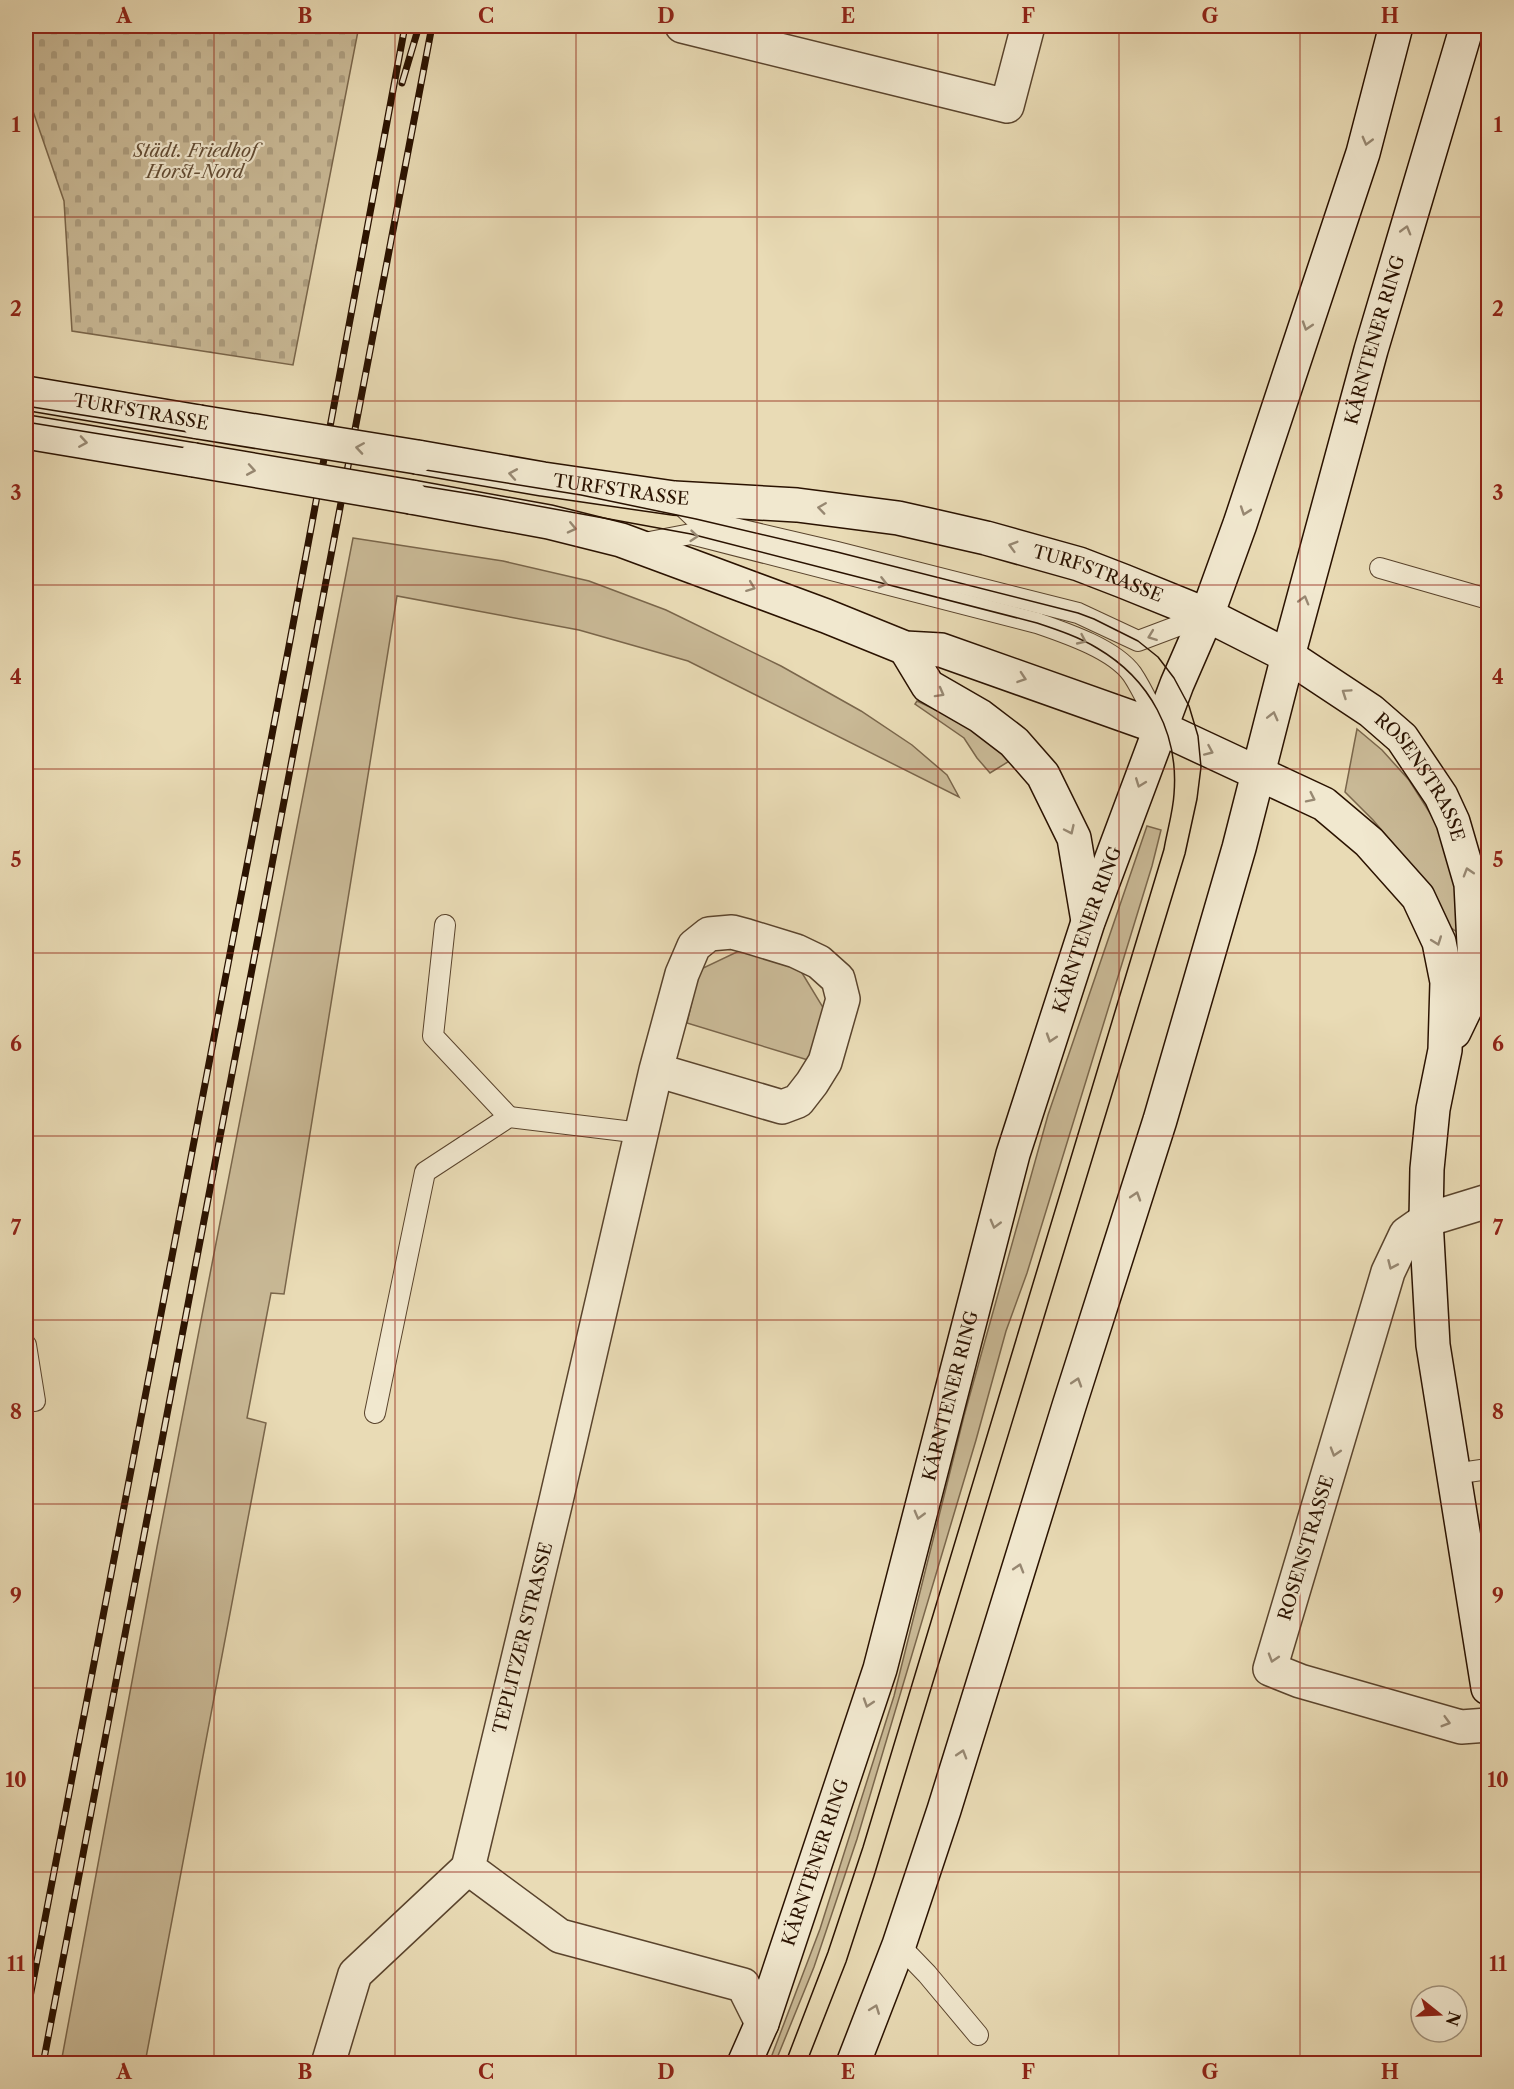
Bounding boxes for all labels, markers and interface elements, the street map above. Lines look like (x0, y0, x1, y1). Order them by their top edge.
text: A (115, 4, 132, 28)
text: B (298, 4, 313, 28)
text: C (478, 4, 494, 28)
text: D (657, 4, 675, 28)
text: E (841, 4, 855, 28)
text: F (1021, 4, 1035, 28)
text: G (1202, 4, 1219, 28)
text: H (1381, 4, 1399, 28)
text: 1 (12, 113, 21, 137)
text: 1 (1494, 113, 1503, 137)
one-way arrow (1361, 136, 1374, 146)
park label: Städt. Friedhof Horst-Nord (132, 140, 263, 183)
one-way arrow (1399, 225, 1411, 236)
street label: KÄRNTENER RING (1340, 252, 1410, 427)
text: 2 (10, 297, 22, 321)
text: 2 (1492, 297, 1504, 321)
one-way arrow (1301, 320, 1314, 331)
street label: TURFSTRASSE (72, 389, 210, 435)
one-way arrow (79, 435, 88, 447)
one-way arrow (355, 442, 364, 454)
one-way arrow (246, 463, 256, 476)
one-way arrow (508, 468, 518, 481)
street label: TURFSTRASSE (552, 470, 690, 510)
text: 3 (10, 481, 22, 505)
text: 3 (1492, 481, 1504, 505)
one-way arrow (818, 503, 827, 515)
one-way arrow (1239, 505, 1252, 516)
one-way arrow (566, 520, 576, 533)
one-way arrow (690, 530, 699, 543)
one-way arrow (1009, 540, 1019, 553)
street label: TURFSTRASSE (1030, 541, 1166, 607)
one-way arrow (877, 576, 888, 588)
one-way arrow (745, 580, 756, 592)
one-way arrow (1297, 595, 1309, 606)
one-way arrow (1147, 628, 1158, 641)
one-way arrow (1075, 633, 1086, 645)
text: 4 (10, 665, 22, 689)
text: 4 (1492, 665, 1504, 689)
one-way arrow (1016, 671, 1026, 684)
one-way arrow (934, 686, 944, 697)
one-way arrow (1341, 689, 1352, 700)
street label: ROSENSTRASSE (1370, 708, 1469, 844)
one-way arrow (1265, 711, 1278, 721)
one-way arrow (1203, 743, 1214, 755)
one-way arrow (1135, 776, 1147, 787)
one-way arrow (1304, 790, 1315, 802)
one-way arrow (1063, 824, 1075, 835)
street label: KÄRNTENER RING (1048, 843, 1126, 1016)
text: 5 (10, 848, 22, 872)
text: 5 (1492, 848, 1504, 872)
one-way arrow (1463, 867, 1475, 878)
one-way arrow (1430, 935, 1443, 946)
text: 6 (10, 1032, 22, 1056)
one-way arrow (1045, 1032, 1058, 1043)
text: 6 (1492, 1032, 1504, 1056)
one-way arrow (1129, 1191, 1141, 1202)
text: 7 (11, 1216, 22, 1240)
text: 7 (1493, 1216, 1504, 1240)
one-way arrow (989, 1219, 1002, 1229)
one-way arrow (1387, 1259, 1399, 1270)
street label: KÄRNTENER RING (918, 1308, 983, 1483)
one-way arrow (1069, 1377, 1082, 1388)
text: 8 (10, 1400, 22, 1424)
text: 8 (1492, 1400, 1504, 1424)
one-way arrow (1330, 1446, 1342, 1456)
street label: ROSENSTRASSE (1273, 1473, 1339, 1623)
one-way arrow (914, 1510, 927, 1520)
street label: TEPLITZER STRASSE (489, 1540, 557, 1736)
one-way arrow (1012, 1563, 1024, 1574)
text: 9 (10, 1584, 22, 1608)
text: 9 (1492, 1584, 1504, 1608)
one-way arrow (1268, 1653, 1280, 1663)
one-way arrow (863, 1697, 875, 1708)
one-way arrow (1440, 1715, 1451, 1727)
one-way arrow (954, 1749, 967, 1760)
text: 10 (5, 1768, 27, 1792)
text: 10 (1487, 1768, 1509, 1792)
street label: KÄRNTENER RING (777, 1776, 854, 1949)
text: 11 (7, 1952, 25, 1976)
text: 11 (1489, 1952, 1507, 1976)
north arrow (1409, 1984, 1469, 2044)
one-way arrow (867, 2004, 880, 2015)
text: N (1442, 2009, 1465, 2028)
text: A (115, 2060, 132, 2084)
text: B (298, 2060, 313, 2084)
text: C (478, 2060, 494, 2084)
text: D (657, 2060, 675, 2084)
text: E (841, 2060, 855, 2084)
text: F (1021, 2060, 1035, 2084)
text: G (1202, 2060, 1219, 2084)
text: H (1381, 2060, 1399, 2084)

